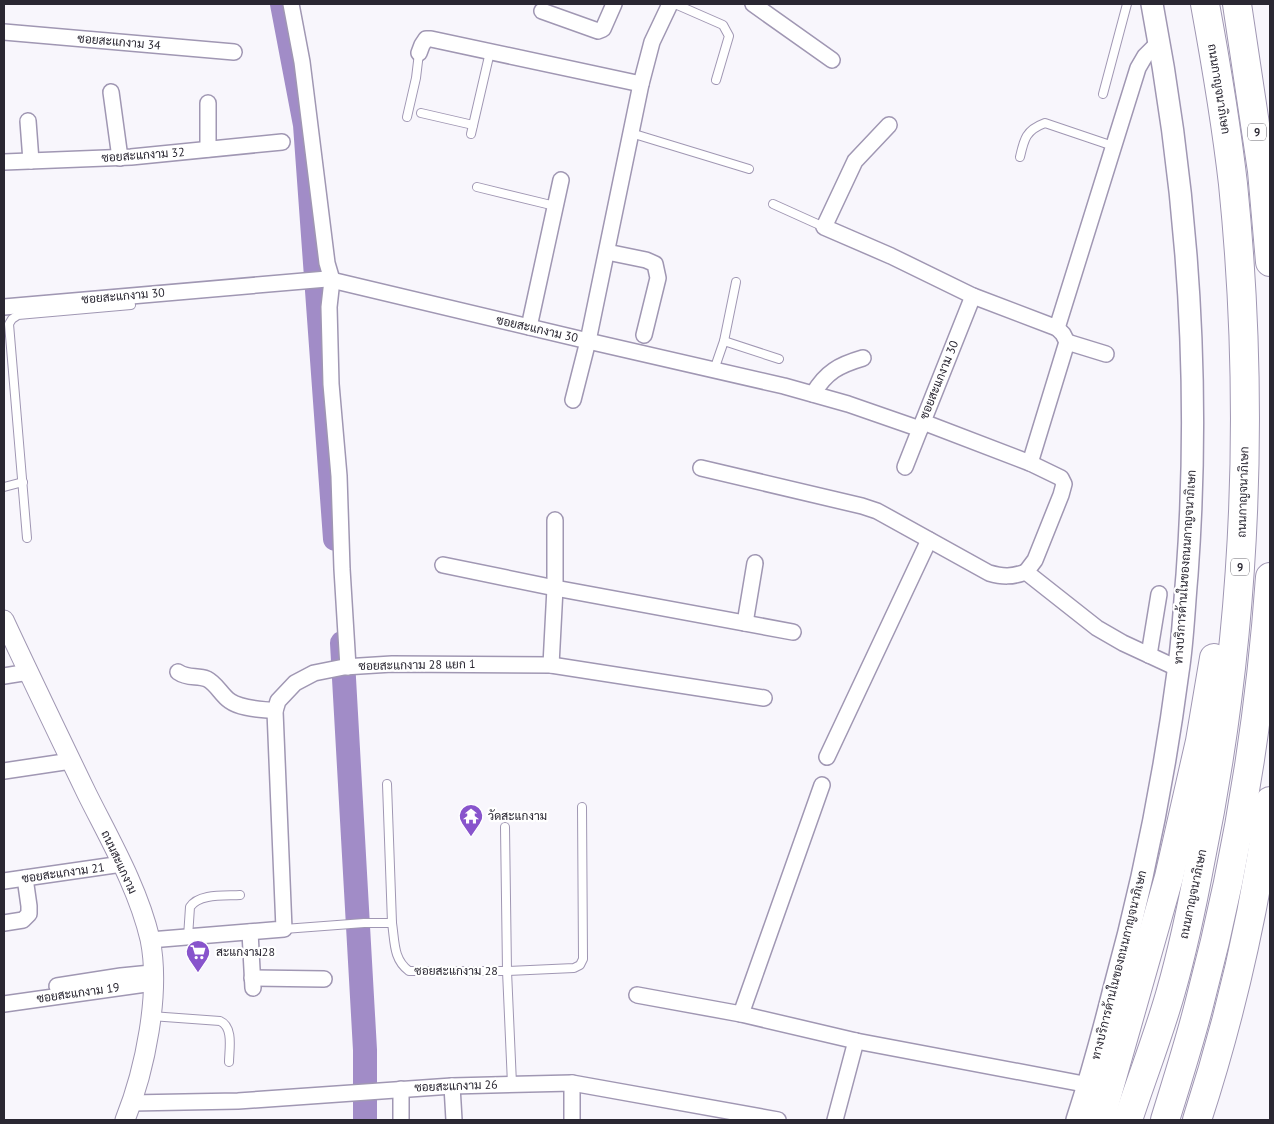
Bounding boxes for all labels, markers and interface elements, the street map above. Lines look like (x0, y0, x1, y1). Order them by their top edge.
street label: ซอยสะแกงาม 34 (77, 30, 162, 53)
street label: ถนนกาญจนาภิเษก (1205, 43, 1234, 135)
road number: 9 (1248, 124, 1266, 140)
street label: ซอยสะแกงาม 32 (101, 144, 185, 165)
street label: ซอยสะแกงาม 30 (81, 284, 166, 307)
street label: ซอยสะแกงาม 30 (495, 312, 580, 345)
street label: ซอยสะแกงาม 30 (916, 338, 961, 421)
street label: ถนนกาญจนาภิเษก (1233, 446, 1252, 538)
street label: ทางบริการด้านในของถนนกาญจนาภิเษก (1170, 469, 1199, 665)
road number: 9 (1231, 558, 1249, 576)
street label: ซอยสะแกงาม 28 แยก 1 (358, 656, 476, 673)
temple icon: วัดสะแกงาม (458, 803, 484, 837)
place label: วัดสะแกงาม (488, 808, 547, 823)
street label: ถนนสะแกงาม (98, 828, 141, 896)
street label: ถนนกาญจนาภิเษก (1176, 848, 1209, 940)
street label: ซอยสะแกงาม 21 (21, 859, 105, 886)
street label: ทางบริการด้านในของถนนกาญจนาภิเษก (1088, 868, 1149, 1061)
supermarket icon: สะแกงาม28 (185, 939, 211, 973)
place label: สะแกงาม28 (216, 944, 275, 959)
street label: ซอยสะแกงาม 28 (414, 963, 498, 978)
street label: ซอยสะแกงาม 19 (36, 979, 120, 1006)
street label: ซอยสะแกงาม 26 (414, 1077, 498, 1094)

